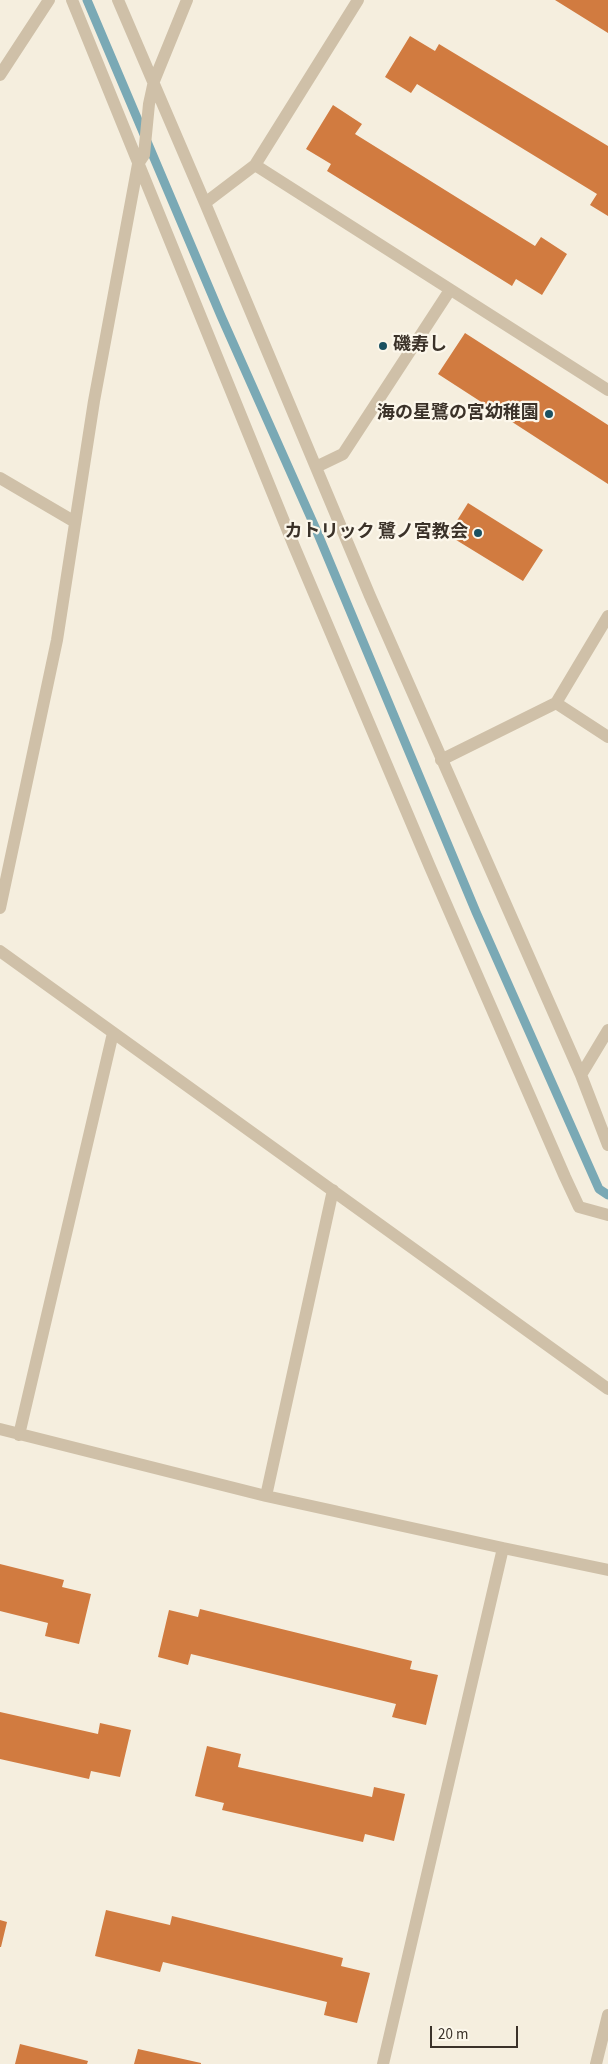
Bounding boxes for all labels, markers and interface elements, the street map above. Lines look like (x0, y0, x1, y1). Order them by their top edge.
place label: 磯寿し (393, 335, 447, 357)
marker: 磯寿し (377, 340, 389, 352)
place label: 海の星鷺の宮幼稚園 (377, 403, 539, 425)
marker: 海の星鷺の宮幼稚園 (543, 408, 555, 420)
place label: カトリック 鷺ノ宮教会 (284, 522, 468, 544)
marker: カトリック 鷺ノ宮教会 (472, 527, 484, 539)
scale bar (433, 2016, 520, 2048)
text: 20 m (438, 2024, 468, 2045)

